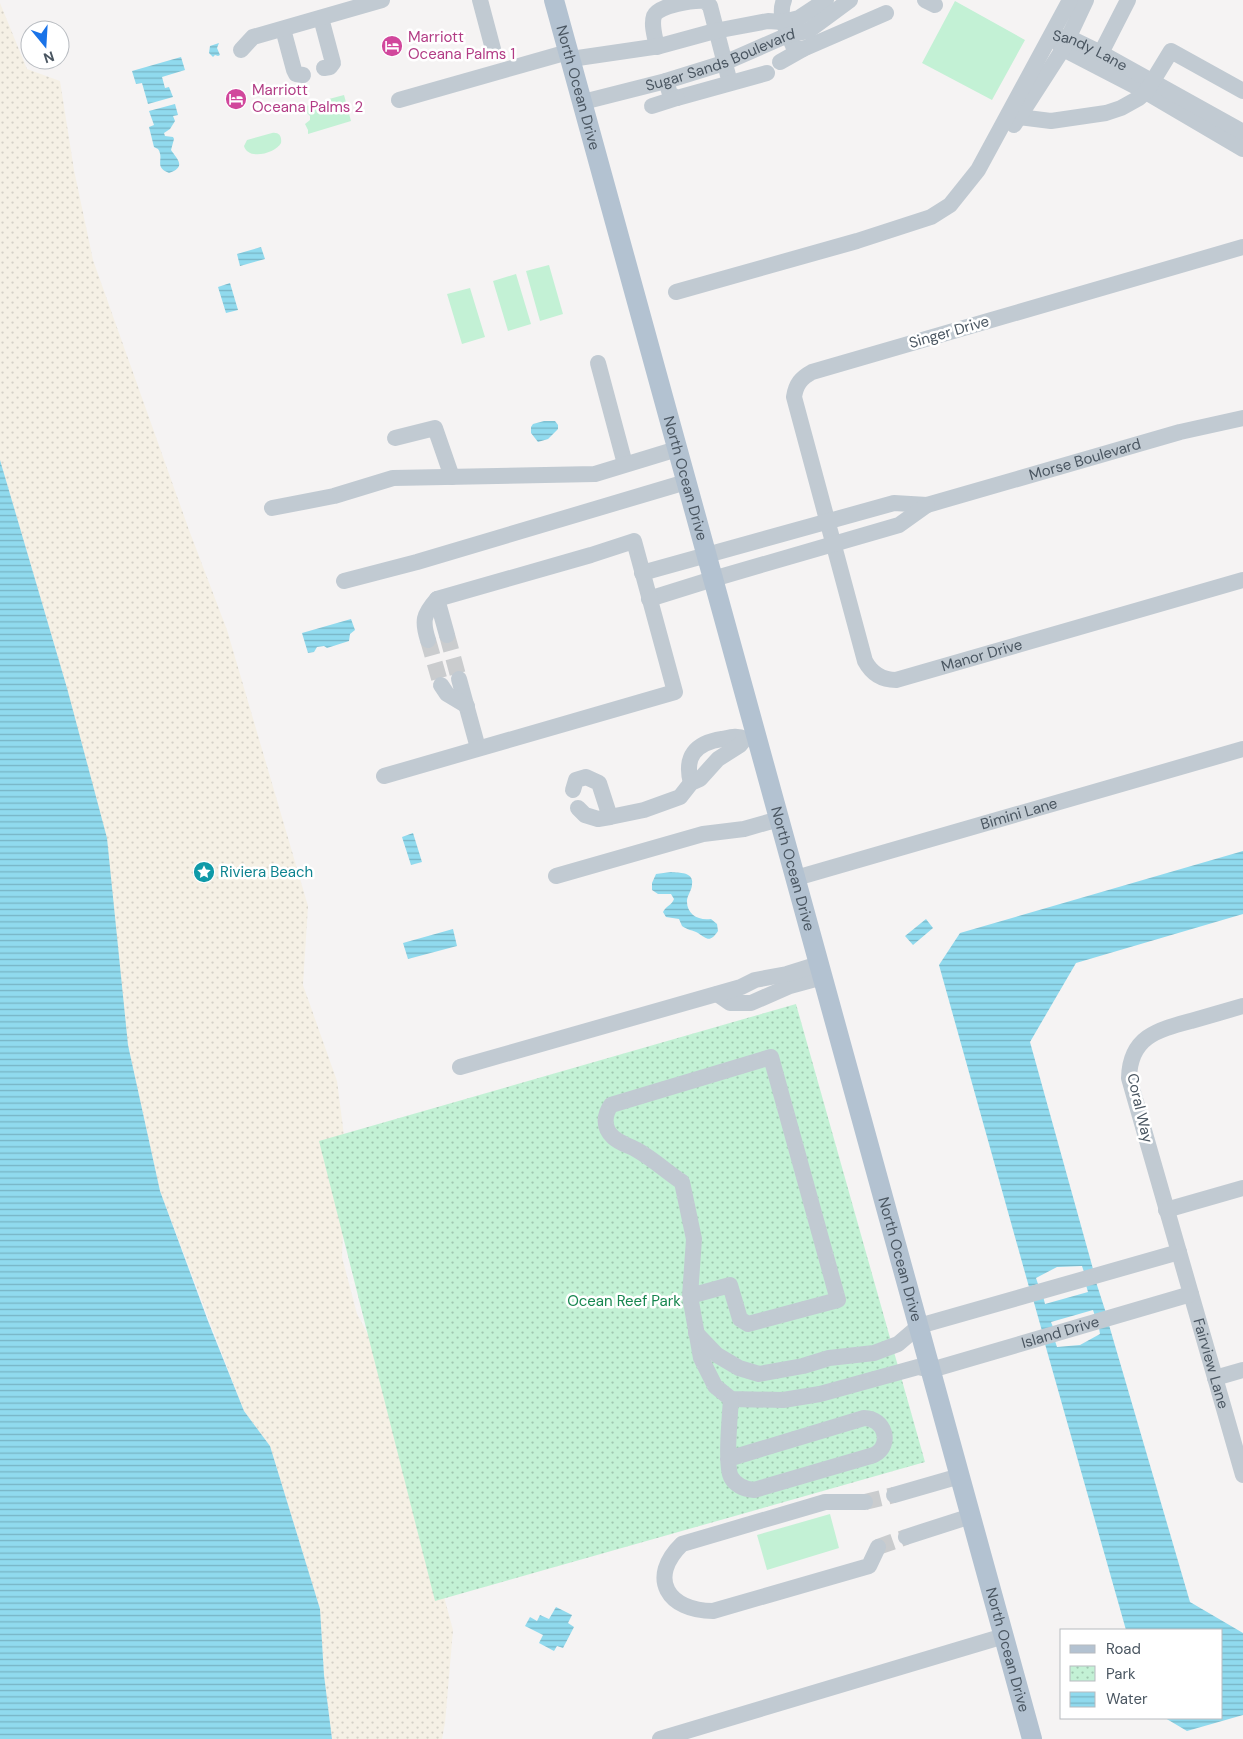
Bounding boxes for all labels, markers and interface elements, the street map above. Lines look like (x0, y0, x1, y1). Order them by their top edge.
north arrow (20, 20, 70, 70)
street label: North Ocean Drive (551, 23, 605, 152)
street label: Sugar Sands Boulevard (643, 24, 797, 96)
street label: Sandy Lane (1051, 25, 1131, 76)
place label: Marriott Oceana Palms 1 (408, 27, 515, 64)
hotel icon: Marriott Oceana Palms 1 (380, 34, 404, 58)
text: N (41, 47, 57, 68)
place label: Marriott Oceana Palms 2 (252, 80, 363, 117)
hotel icon: Marriott Oceana Palms 2 (224, 87, 248, 111)
street label: Singer Drive (907, 311, 991, 353)
street label: North Ocean Drive (659, 414, 712, 543)
street label: Morse Boulevard (1027, 434, 1143, 485)
street label: Manor Drive (939, 634, 1025, 676)
street label: Bimini Lane (978, 793, 1060, 834)
street label: North Ocean Drive (766, 804, 819, 933)
place icon: Riviera Beach (192, 860, 216, 884)
place label: Riviera Beach (220, 862, 313, 882)
street label: Coral Way (1122, 1071, 1158, 1145)
street label: North Ocean Drive (873, 1195, 927, 1324)
park label: Ocean Reef Park (567, 1291, 681, 1311)
street label: Island Drive (1019, 1311, 1102, 1353)
street label: Fairview Lane (1188, 1316, 1233, 1411)
street label: North Ocean Drive (981, 1585, 1034, 1714)
legend (1060, 1629, 1223, 1719)
text: Road (1106, 1639, 1141, 1659)
text: Park (1106, 1664, 1136, 1684)
text: Water (1106, 1689, 1148, 1709)

